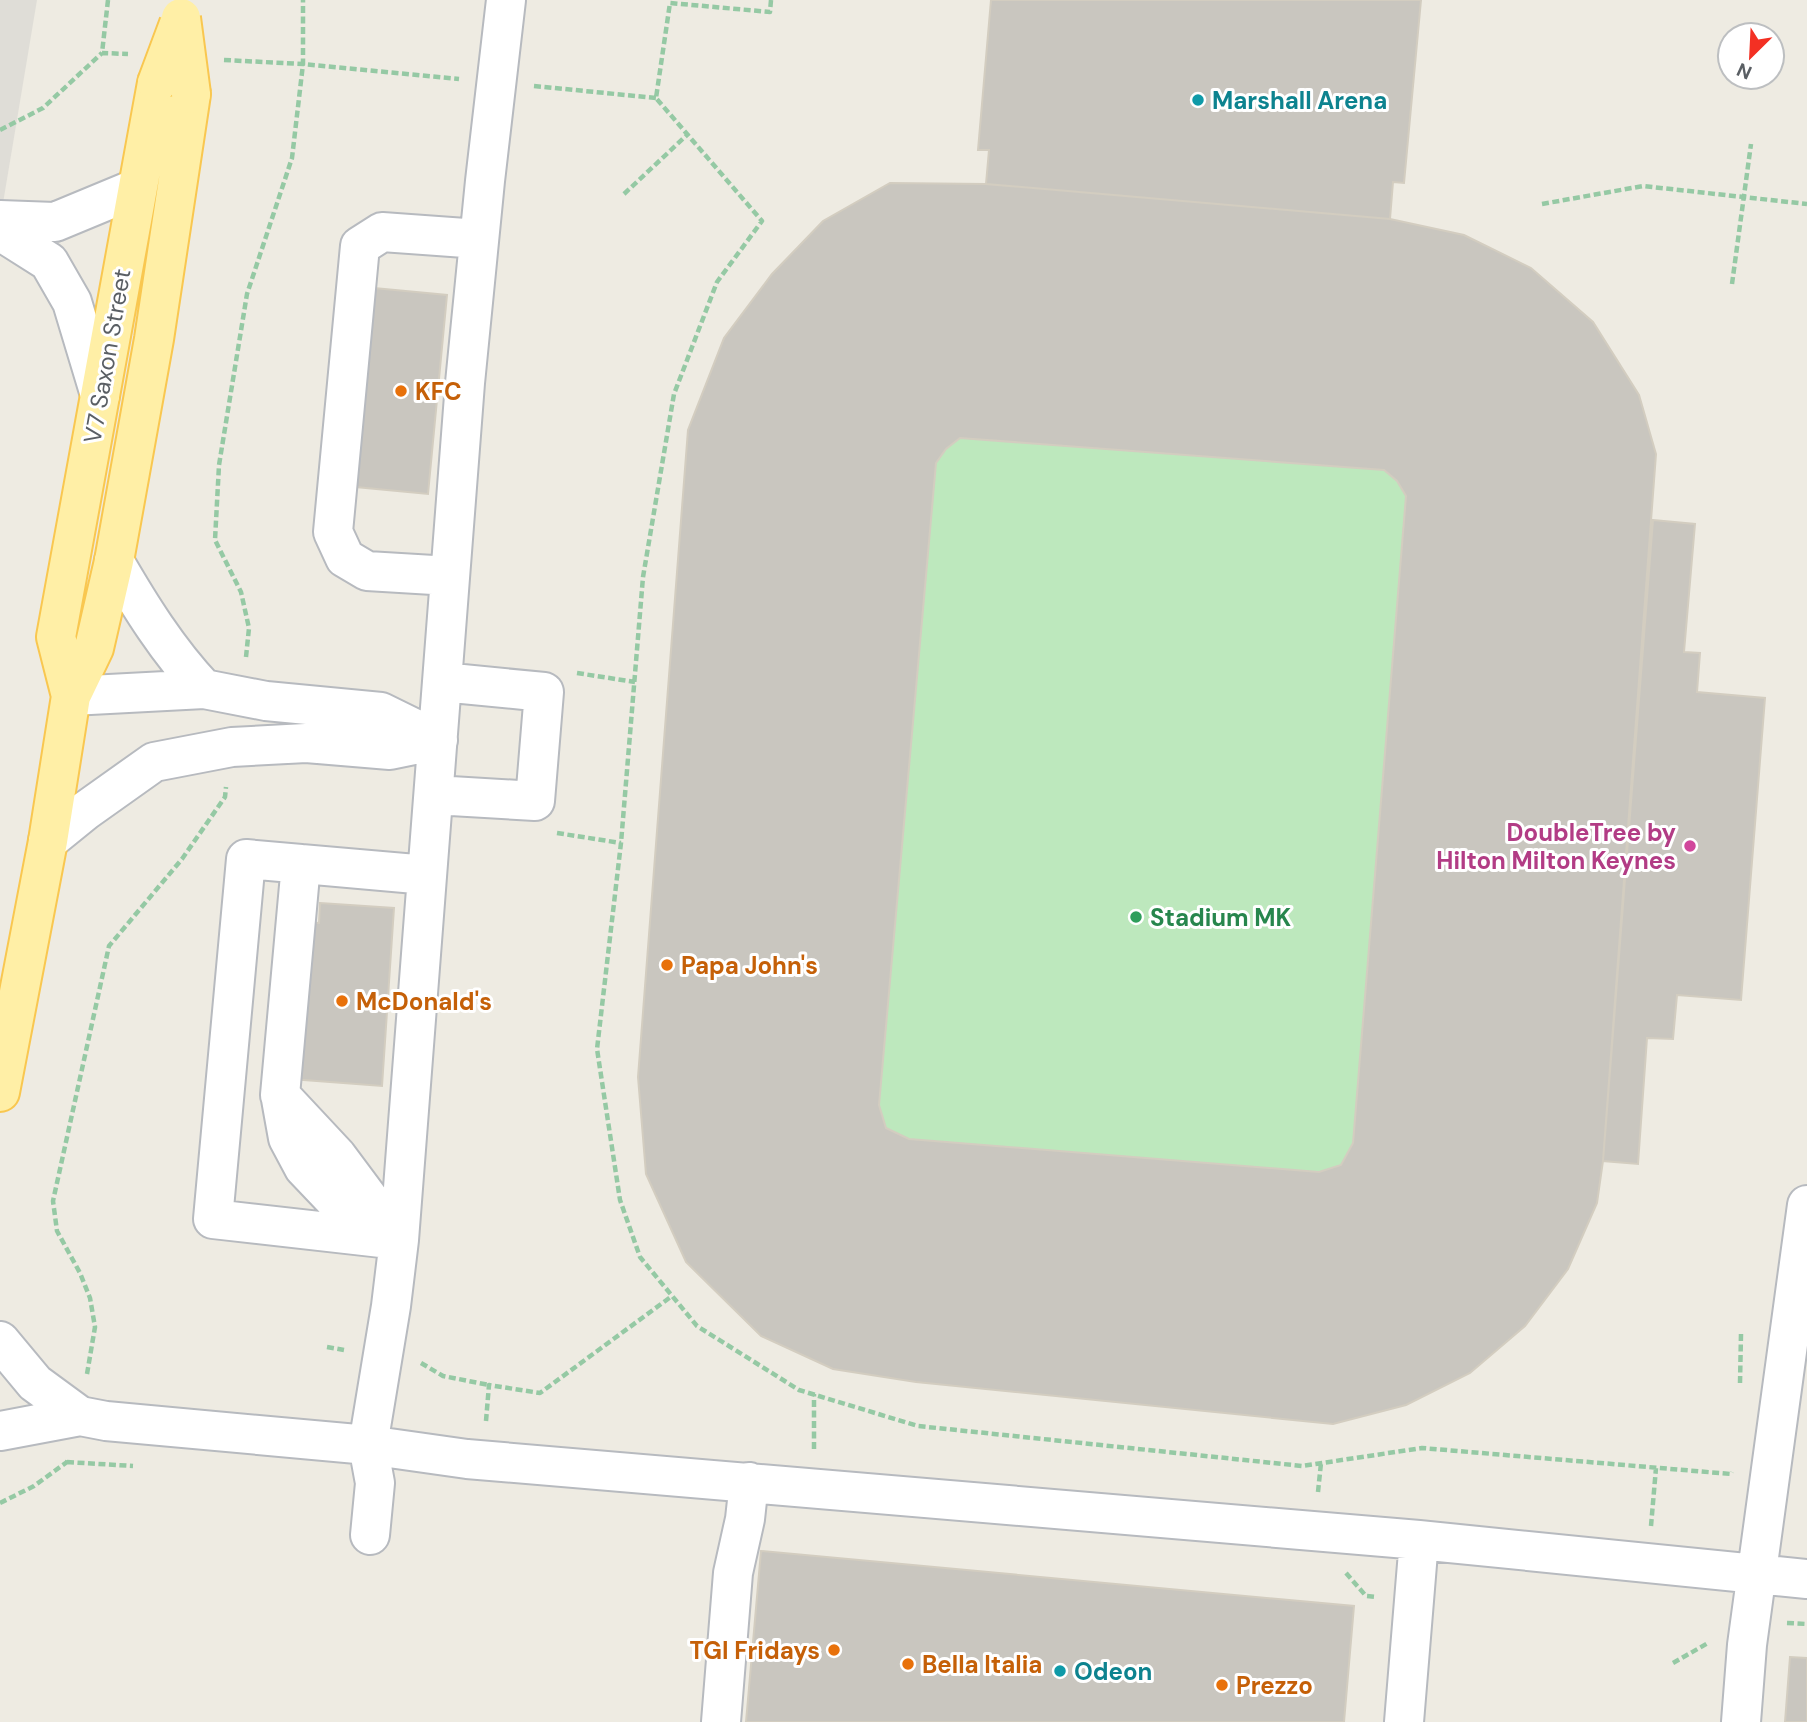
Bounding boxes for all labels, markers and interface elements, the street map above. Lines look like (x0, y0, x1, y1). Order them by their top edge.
north arrow (1716, 21, 1786, 91)
text: N (1733, 57, 1756, 85)
place label: Marshall Arena (1212, 85, 1387, 116)
marker: Marshall Arena (1190, 92, 1206, 108)
street label: V7 Saxon Street (76, 266, 138, 446)
place label: KFC (415, 376, 462, 407)
marker: KFC (393, 383, 409, 399)
place label: DoubleTree by Hilton Milton Keynes (1436, 817, 1676, 876)
marker: DoubleTree by Hilton Milton Keynes (1682, 838, 1698, 854)
place label: Stadium MK (1150, 902, 1292, 933)
marker: Stadium MK (1128, 909, 1144, 925)
place label: Papa John's (681, 950, 818, 981)
marker: Papa John's (659, 957, 675, 973)
place label: McDonald's (356, 986, 492, 1017)
marker: McDonald's (334, 993, 350, 1009)
place label: TGI Fridays (690, 1635, 820, 1666)
marker: TGI Fridays (826, 1642, 842, 1658)
place label: Bella Italia (922, 1649, 1042, 1680)
marker: Bella Italia (900, 1656, 916, 1672)
place label: Odeon (1074, 1656, 1152, 1687)
marker: Odeon (1052, 1663, 1068, 1679)
place label: Prezzo (1236, 1670, 1313, 1701)
marker: Prezzo (1214, 1677, 1230, 1693)

